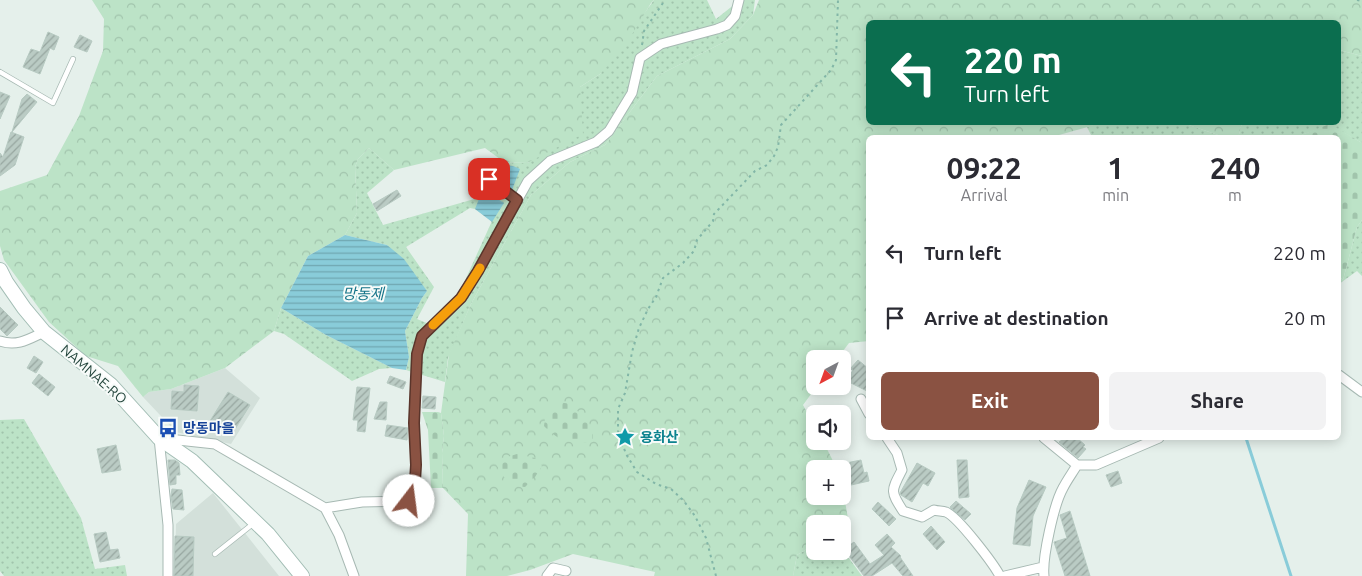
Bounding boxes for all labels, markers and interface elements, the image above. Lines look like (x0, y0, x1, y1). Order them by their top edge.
icon: left (881, 40, 946, 105)
text: 220 m (964, 40, 1062, 80)
text: Turn left (964, 81, 1049, 106)
text: 09:22 (947, 151, 1022, 185)
text: 1 (1107, 151, 1124, 185)
text: 240 (1210, 151, 1260, 185)
pin (468, 158, 510, 200)
icon: arrive (475, 165, 503, 193)
text: Arrival (961, 186, 1007, 204)
text: min (1102, 186, 1129, 204)
text: m (1228, 186, 1242, 204)
icon: left (881, 239, 909, 267)
text: Turn left (924, 242, 1002, 264)
text: 220 m (1273, 242, 1326, 264)
water label: 망동제 (342, 285, 386, 302)
icon: arrive (881, 304, 909, 332)
text: Arrive at destination (924, 307, 1109, 329)
text: 20 m (1284, 307, 1326, 329)
street label: NAMNAE-RO (58, 341, 130, 407)
north arrow (806, 350, 851, 395)
map controls (806, 350, 851, 560)
button: Exit (881, 372, 1099, 430)
button: Share (1109, 372, 1326, 430)
button: sound (806, 405, 851, 450)
bus stop icon: 망동마을 (157, 417, 179, 439)
place label: 망동마을 (183, 420, 235, 436)
place icon: 용화산 (614, 426, 636, 448)
place label: 용화산 (640, 429, 679, 445)
button: + (806, 460, 851, 505)
position arrow (382, 474, 434, 526)
button: − (806, 515, 851, 560)

